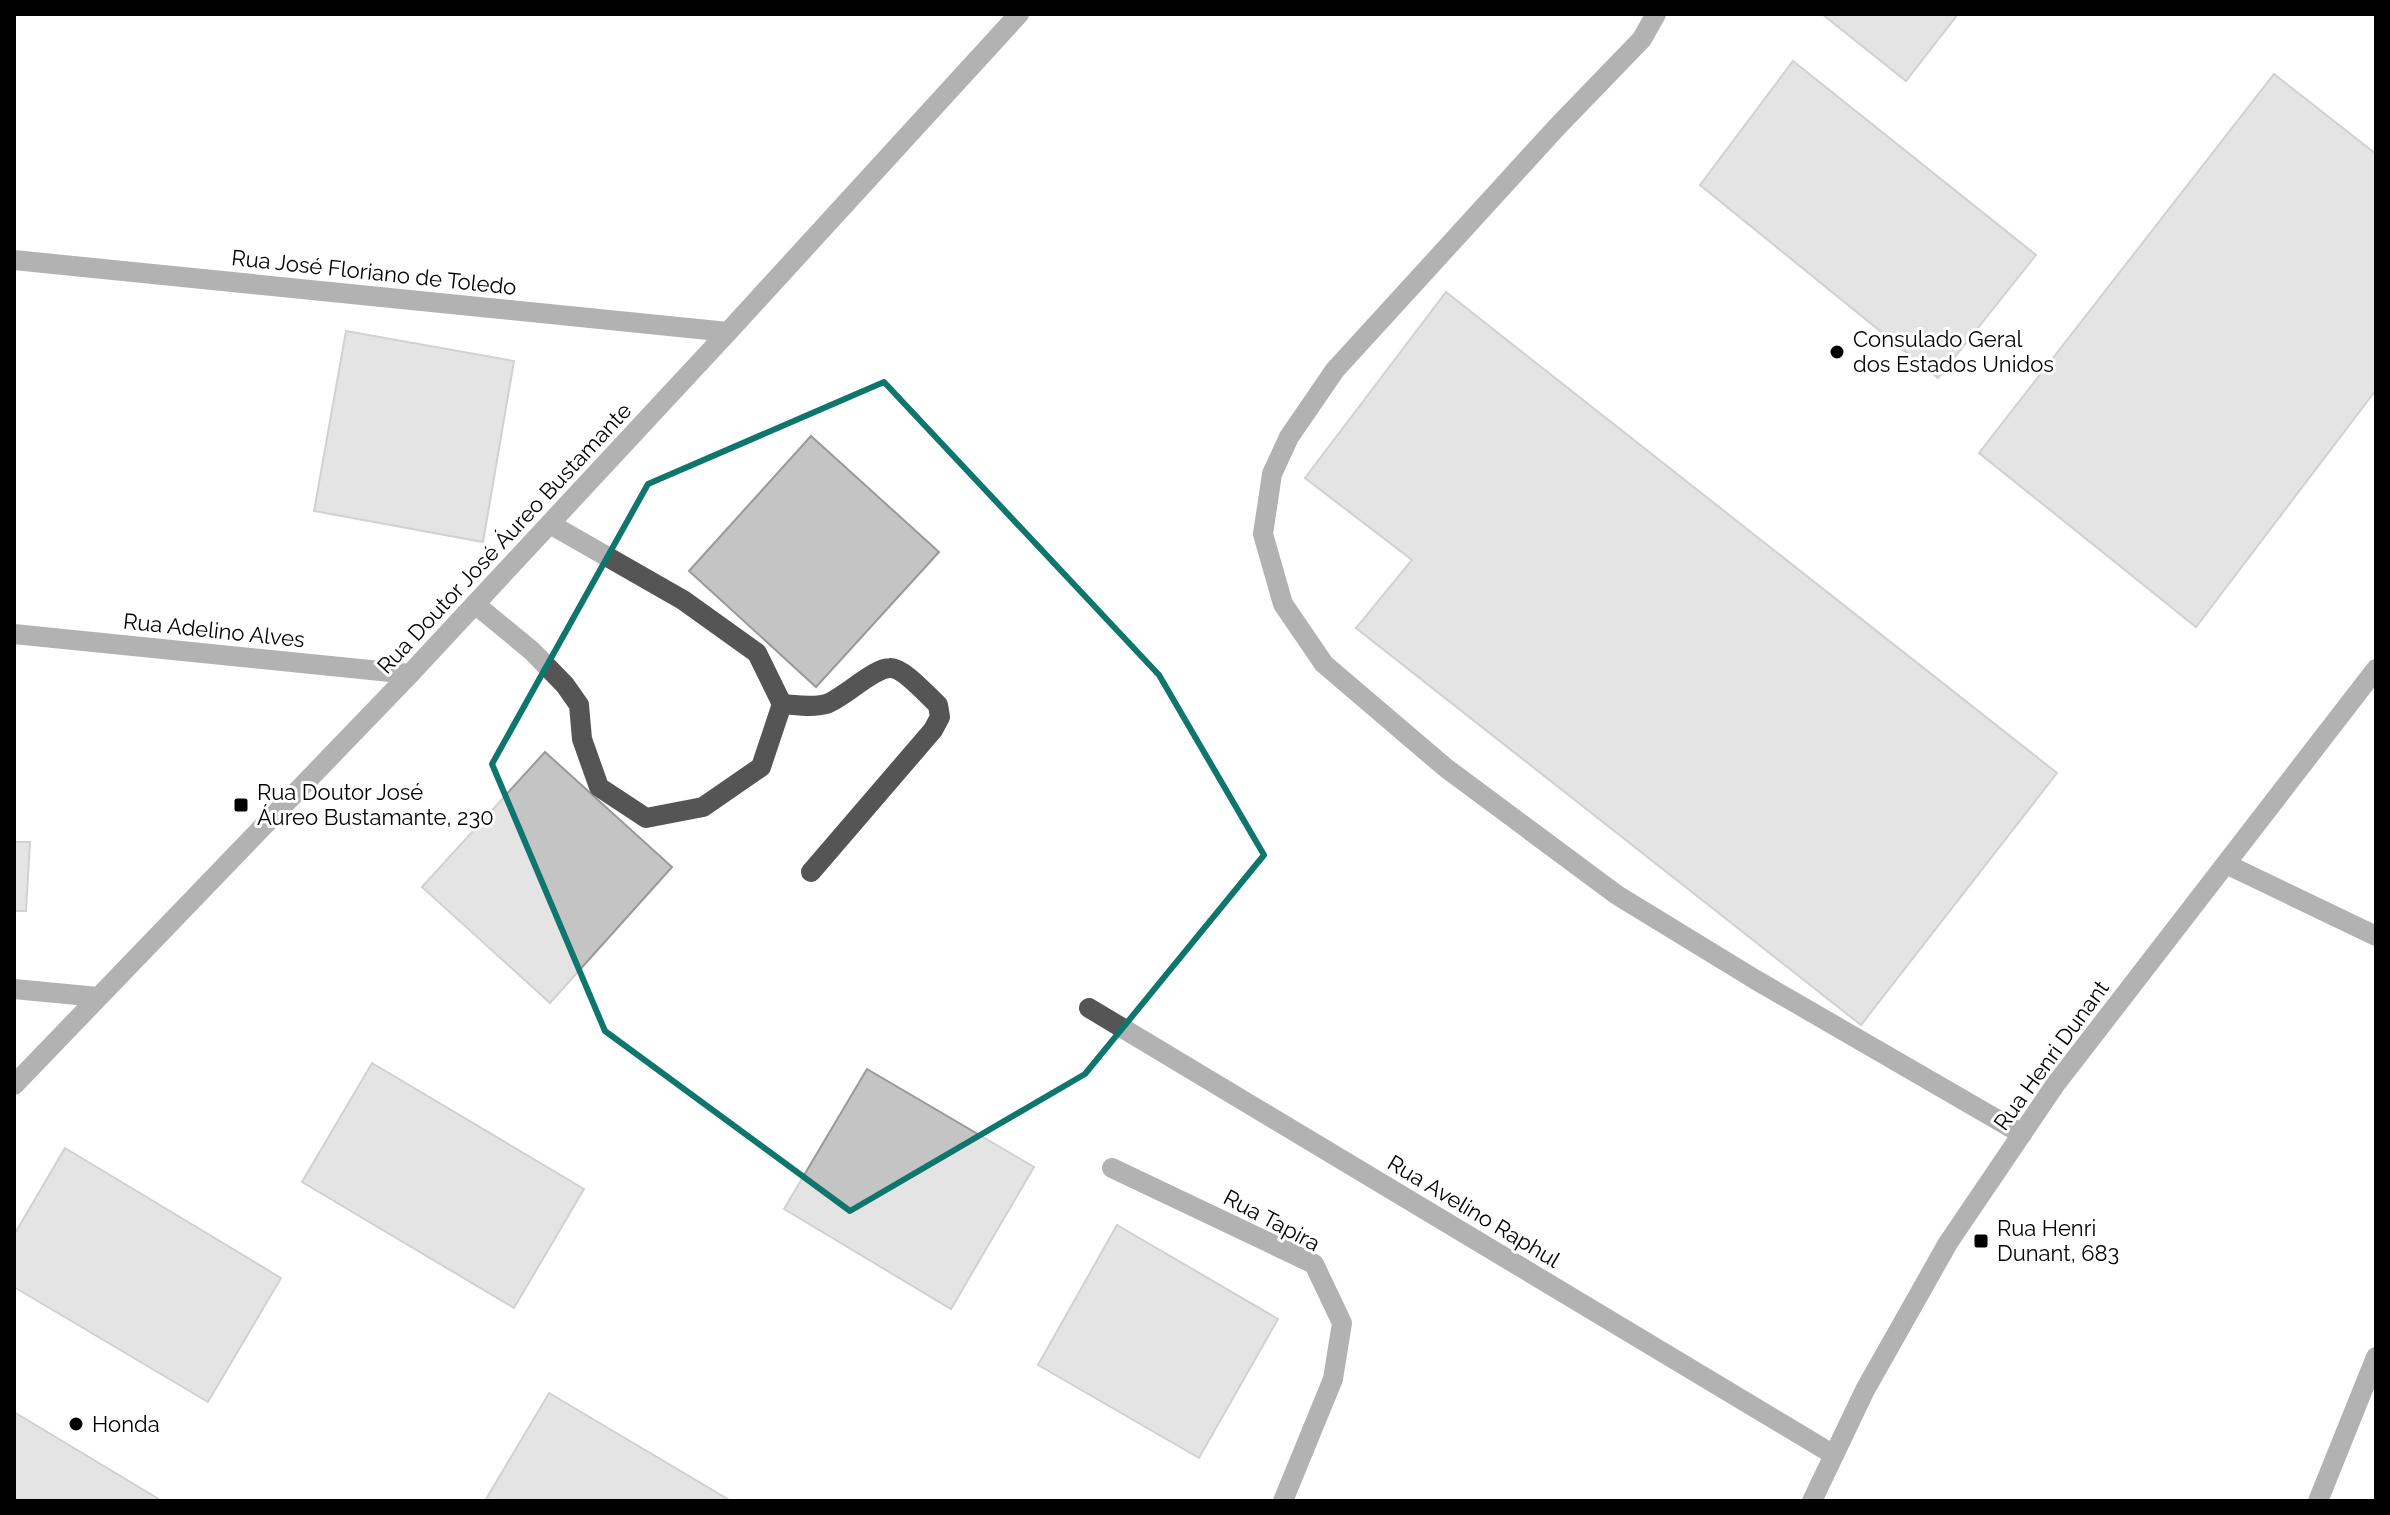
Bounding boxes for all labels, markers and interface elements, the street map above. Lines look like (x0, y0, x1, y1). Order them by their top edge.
street label: Rua José Floriano de Toledo (230, 244, 518, 300)
place label: Consulado Geral dos Estados Unidos (1853, 326, 2054, 377)
marker: Consulado Geral dos Estados Unidos (1828, 343, 1846, 361)
street label: Rua Doutor José Áureo Bustamante (372, 397, 637, 679)
street label: Rua Adelino Alves (122, 608, 306, 652)
place label: Rua Doutor José Áureo Bustamante, 230 (257, 779, 494, 830)
marker: Rua Doutor José Áureo Bustamante, 230 (232, 796, 250, 814)
street label: Rua Henri Dunant (1988, 975, 2114, 1135)
street label: Rua Avelino Raphul (1383, 1149, 1565, 1273)
street label: Rua Tapira (1219, 1184, 1325, 1256)
place label: Rua Henri Dunant, 683 (1997, 1215, 2119, 1266)
marker: Rua Henri Dunant, 683 (1972, 1232, 1990, 1250)
place label: Honda (92, 1411, 160, 1437)
marker: Honda (67, 1415, 85, 1433)

